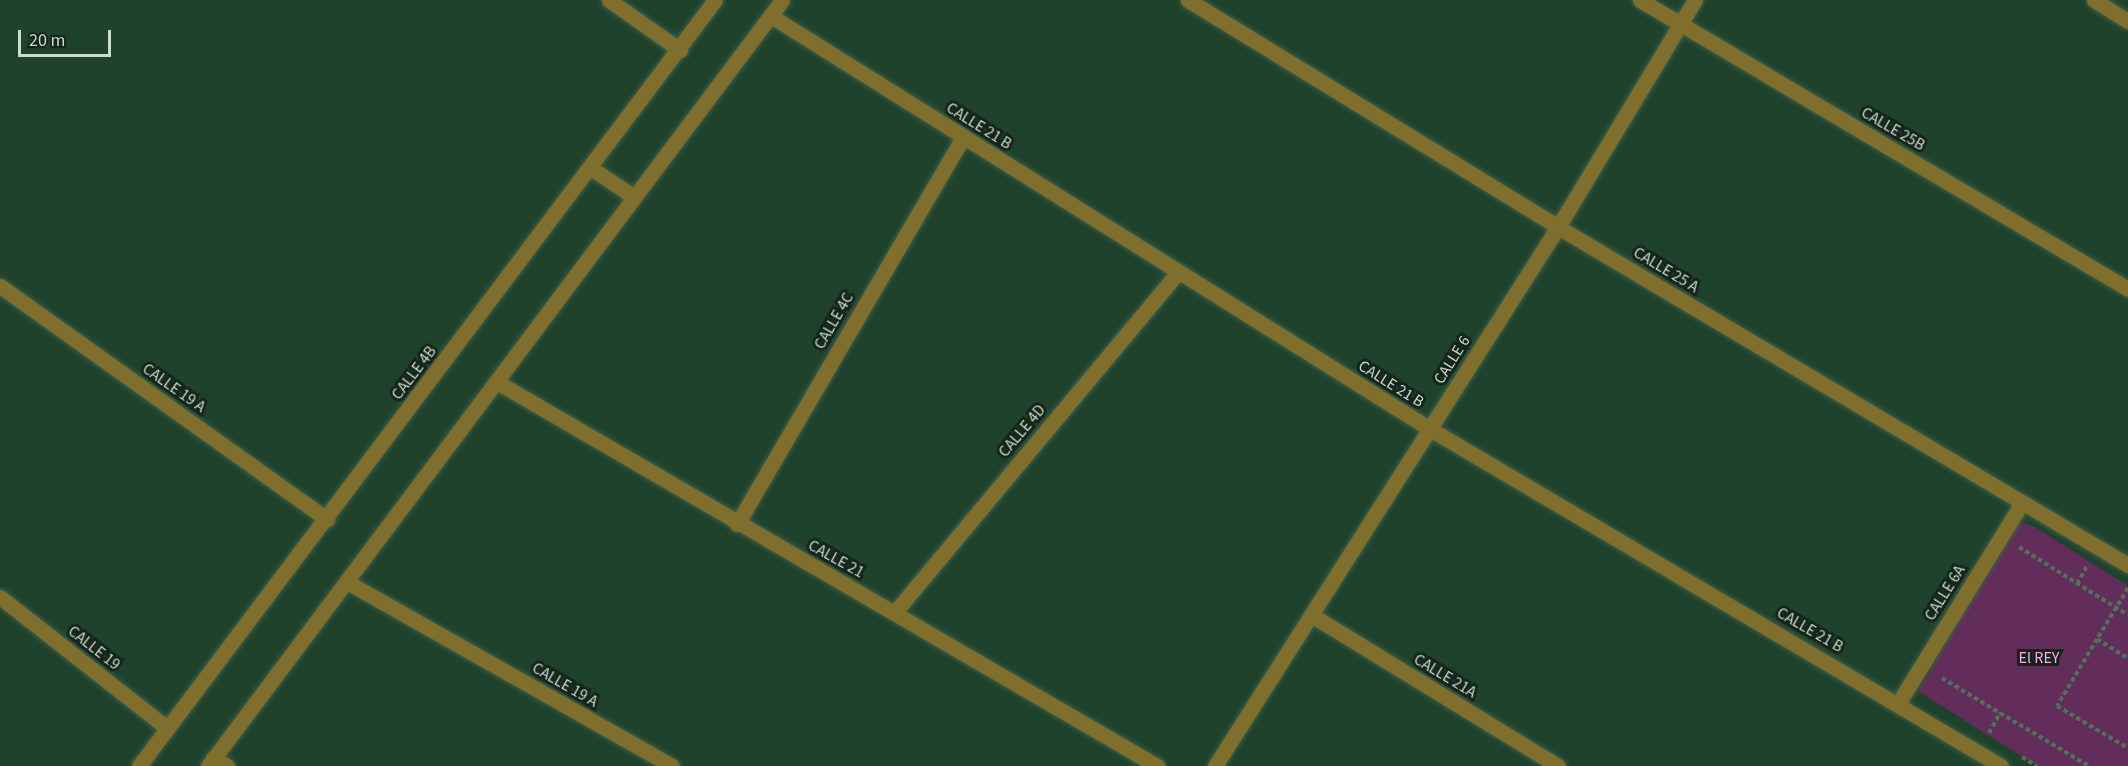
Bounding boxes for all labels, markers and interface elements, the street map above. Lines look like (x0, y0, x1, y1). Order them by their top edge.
scale bar (21, 18, 114, 56)
text: 20 m (29, 28, 65, 53)
street label: CALLE 21 B (943, 98, 1015, 154)
street label: CALLE 25B (1858, 103, 1928, 155)
street label: CALLE 25 A (1630, 243, 1702, 297)
street label: CALLE 4C (810, 289, 858, 353)
street label: CALLE 6 (1430, 332, 1474, 388)
street label: CALLE 4B (388, 342, 440, 404)
street label: CALLE 21 B (1355, 356, 1427, 412)
street label: CALLE 19 A (139, 359, 209, 417)
street label: CALLE 4D (994, 401, 1050, 461)
street label: CALLE 21 (805, 536, 867, 582)
street label: CALLE 6A (1921, 562, 1969, 624)
street label: CALLE 21 B (1773, 603, 1847, 657)
street label: CALLE 19 (64, 622, 124, 674)
park label: El REY (2019, 648, 2059, 668)
street label: CALLE 21A (1410, 650, 1480, 702)
street label: CALLE 19 A (529, 658, 601, 712)

